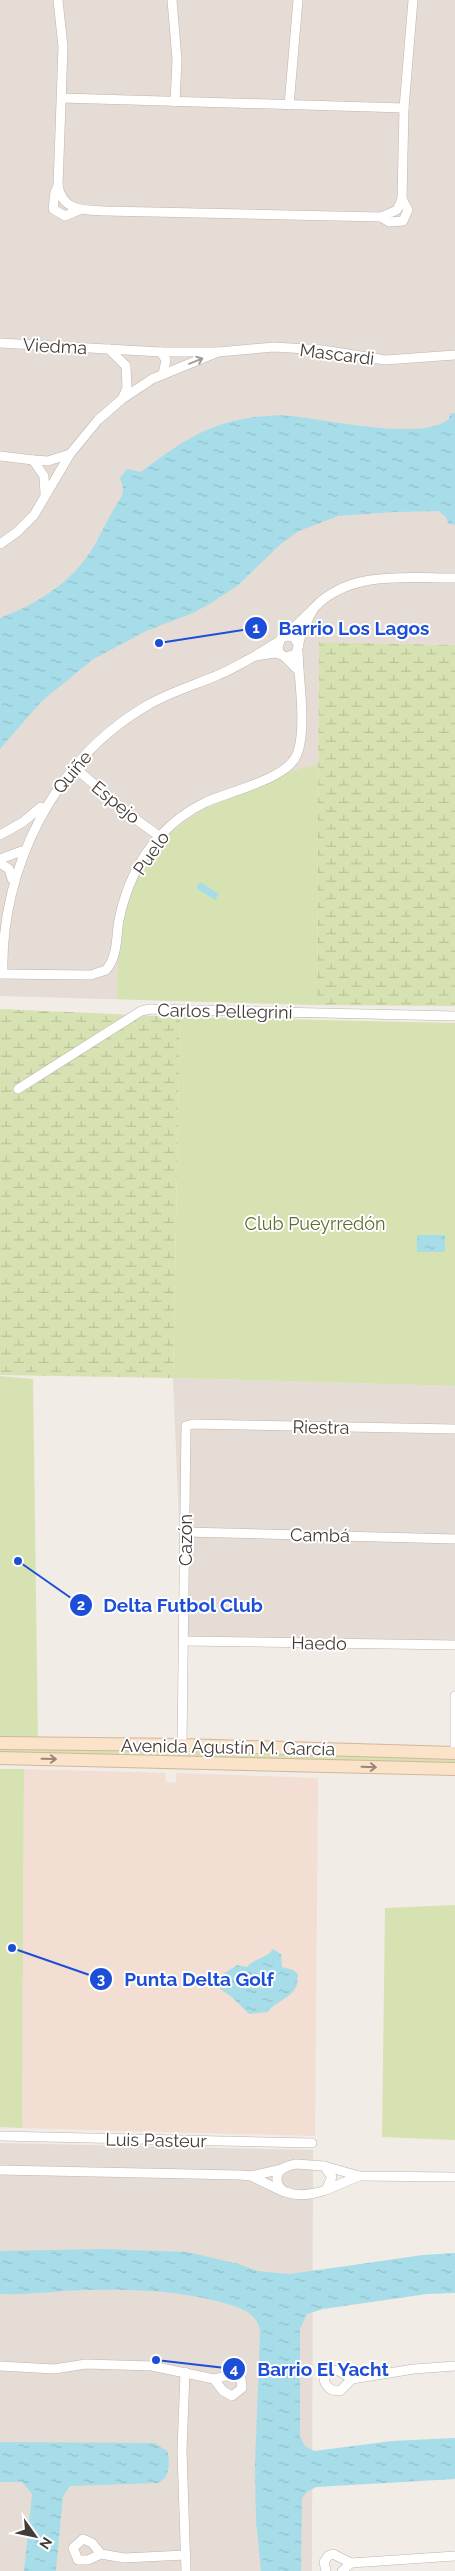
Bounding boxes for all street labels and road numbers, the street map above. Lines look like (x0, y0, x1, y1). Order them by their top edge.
street label: Viedma (22, 334, 88, 358)
street label: Mascardi (298, 339, 376, 369)
street label: Quiñe (48, 746, 96, 798)
street label: Espejo (88, 776, 145, 828)
street label: Puelo (129, 827, 174, 879)
street label: Carlos Pellegrini (157, 999, 293, 1023)
street label: Riestra (292, 1416, 350, 1438)
street label: Cazón (175, 1514, 196, 1566)
street label: Cambá (290, 1524, 350, 1546)
street label: Haedo (291, 1632, 347, 1654)
street label: Avenida Agustín M. García (121, 1735, 335, 1759)
street label: Luis Pasteur (105, 2129, 208, 2151)

